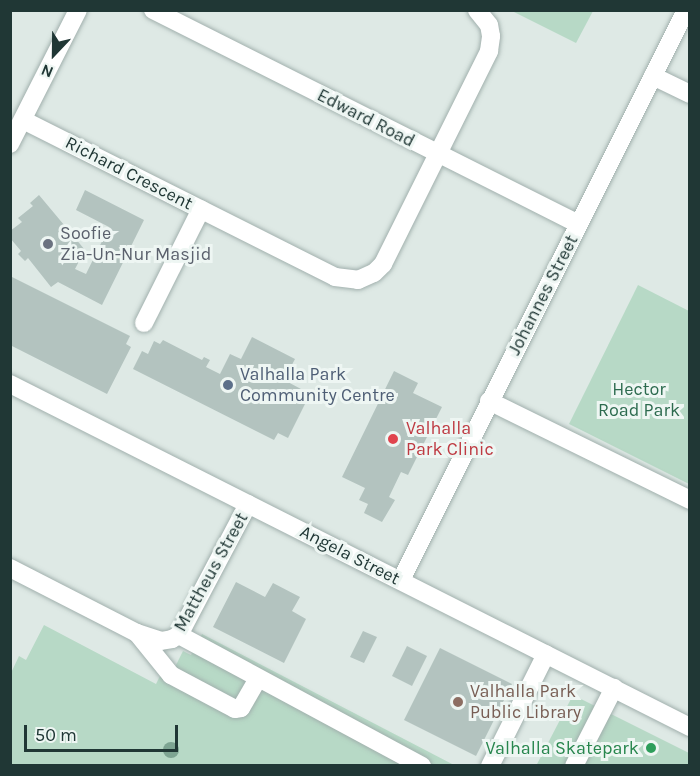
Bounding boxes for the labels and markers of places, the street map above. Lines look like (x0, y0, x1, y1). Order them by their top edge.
place label: Soofie Zia-Un-Nur Masjid (60, 223, 211, 266)
marker: Soofie Zia-Un-Nur Masjid (41, 237, 55, 251)
place label: Valhalla Park Community Centre (240, 364, 395, 406)
marker: Valhalla Park Community Centre (221, 378, 235, 392)
place label: Valhalla Park Clinic (406, 418, 494, 460)
marker: Valhalla Park Clinic (384, 430, 402, 448)
place label: Valhalla Park Public Library (470, 681, 581, 724)
marker: Valhalla Park Public Library (451, 695, 465, 709)
place label: Valhalla Skatepark (485, 737, 639, 759)
marker: Valhalla Skatepark (644, 741, 658, 755)

